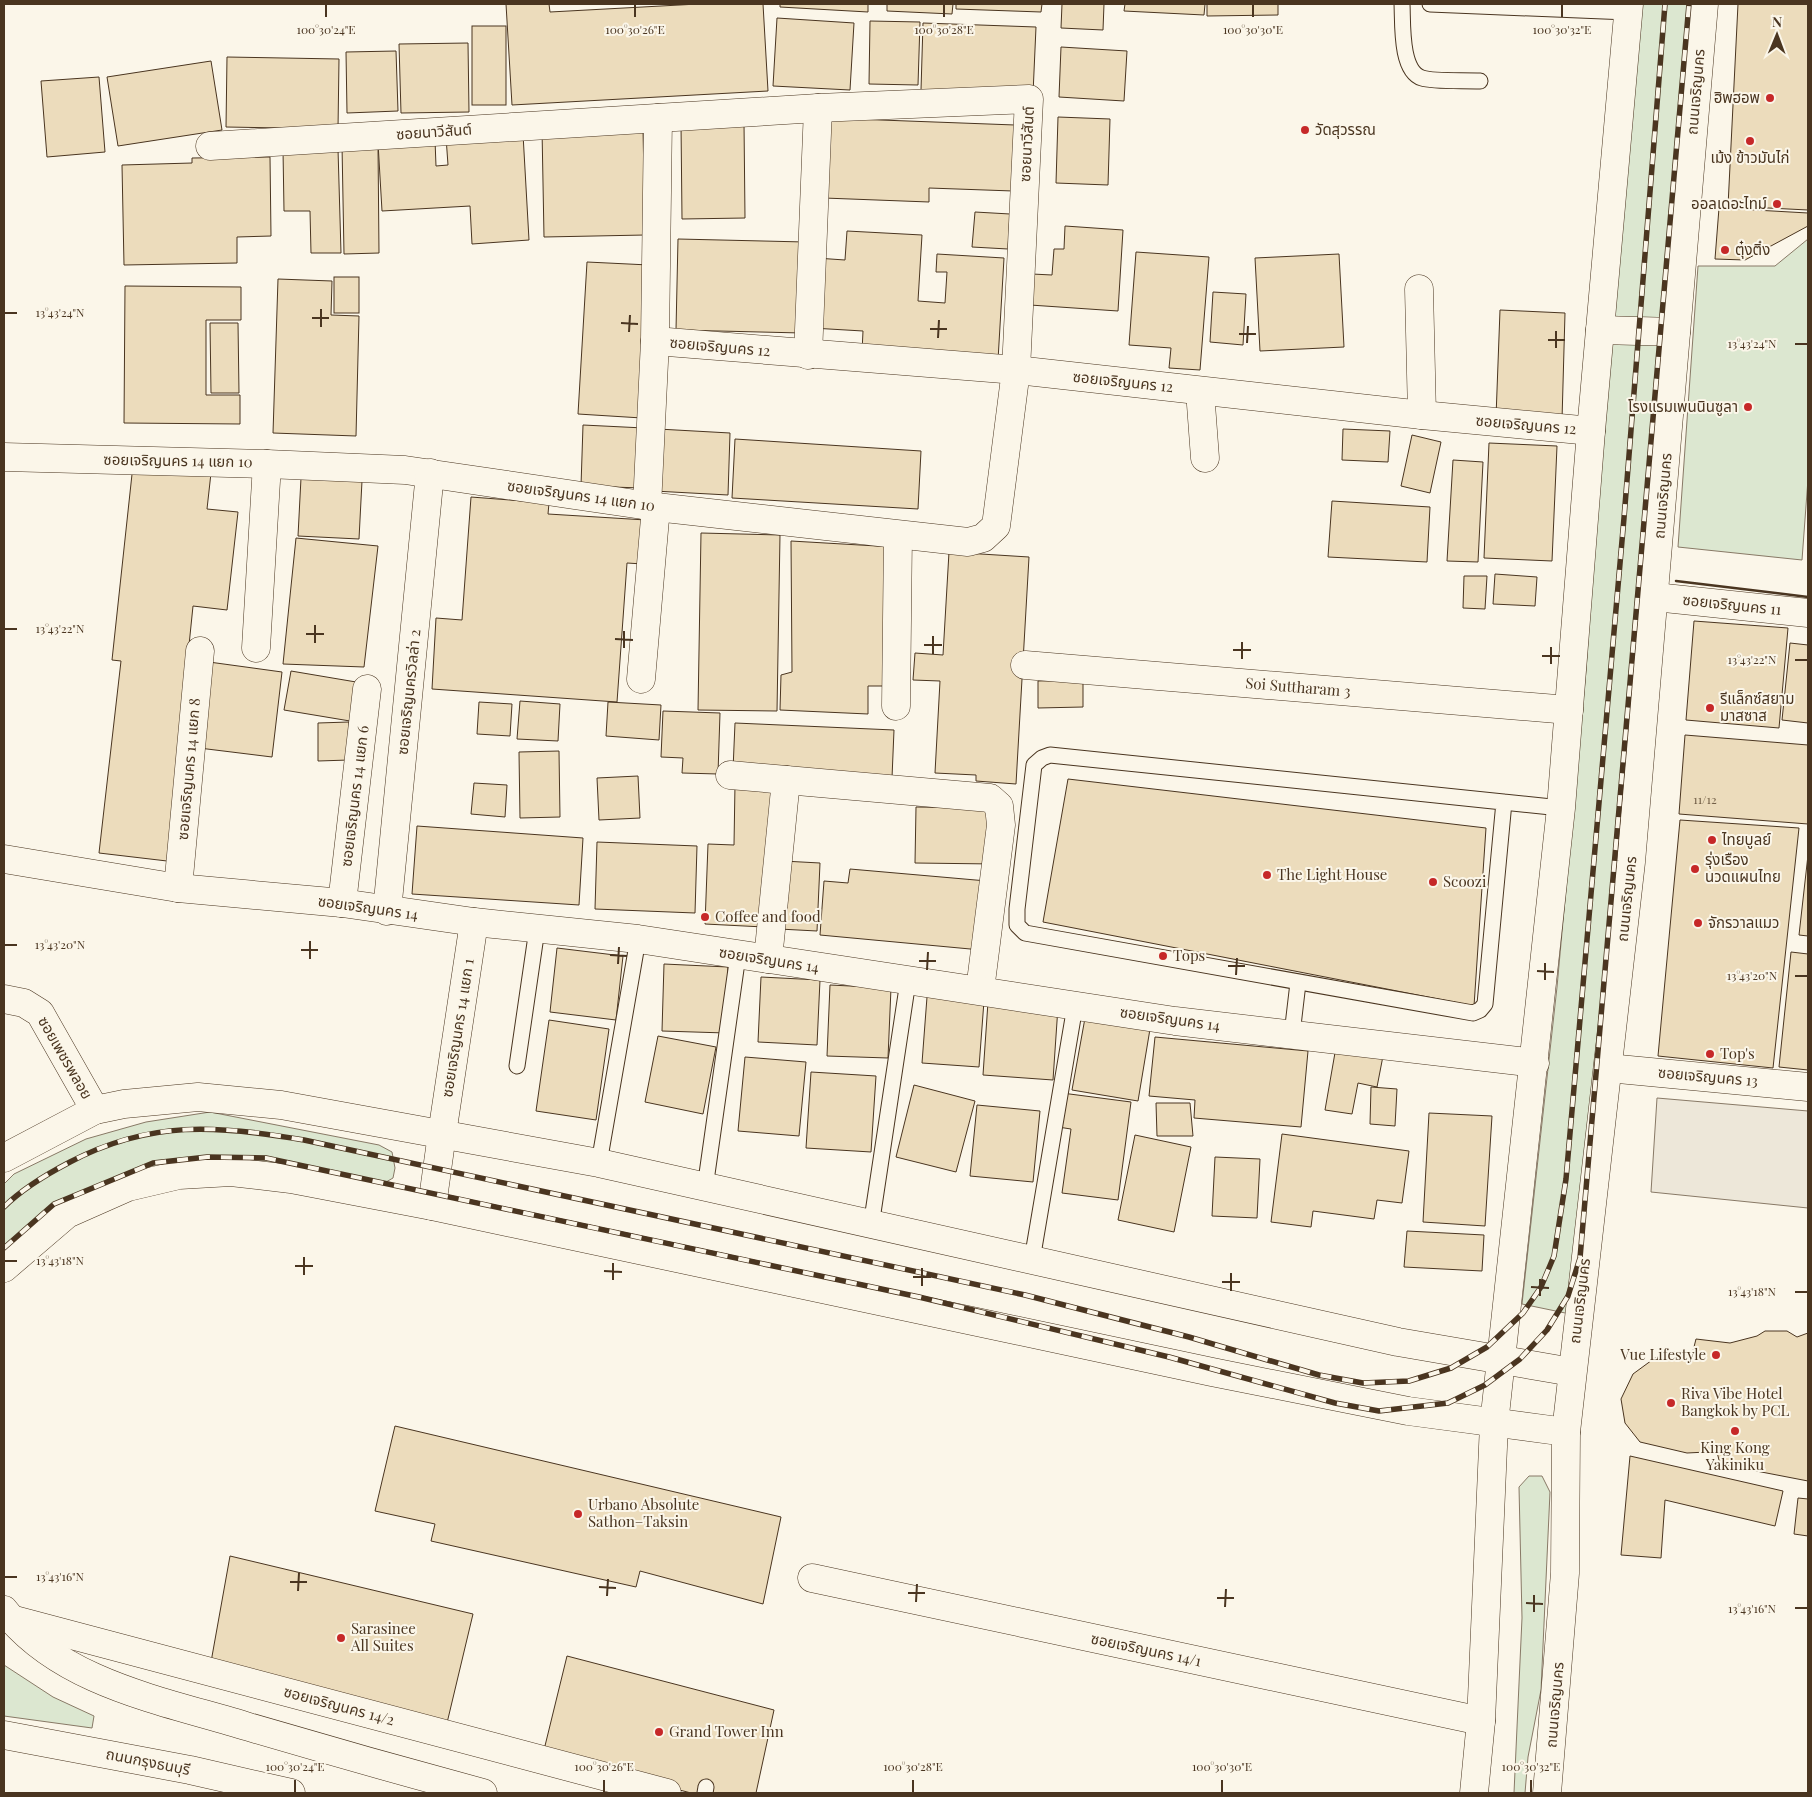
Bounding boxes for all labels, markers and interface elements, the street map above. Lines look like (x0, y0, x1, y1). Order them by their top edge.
north arrow (1752, 10, 1802, 60)
text: N (1772, 12, 1782, 31)
text: 100°30'24"E (296, 21, 356, 37)
text: 100°30'26"E (605, 21, 665, 37)
text: 100°30'28"E (914, 21, 974, 37)
text: 100°30'30"E (1223, 21, 1283, 37)
text: 100°30'32"E (1533, 21, 1591, 37)
street label: ถนนเจริญนคร (1681, 48, 1709, 136)
place label: ฮิพฮอพ (1714, 87, 1760, 107)
marker: ฮิพฮอพ (1764, 92, 1776, 104)
street label: ซอยนาวีสันต์ (1014, 106, 1038, 182)
street label: ซอยนาวีสันต์ (395, 118, 472, 144)
place label: วัดสุวรรณ (1315, 119, 1376, 139)
marker: วัดสุวรรณ (1299, 124, 1311, 136)
marker: เม้ง ข้าวมันไก่ (1744, 135, 1756, 147)
place label: เม้ง ข้าวมันไก่ (1710, 147, 1790, 167)
place label: ออลเดอะไทม์ (1691, 193, 1767, 213)
marker: ออลเดอะไทม์ (1771, 198, 1783, 210)
place label: ตุ๋งติ๋ง (1735, 239, 1770, 259)
marker: ตุ๋งติ๋ง (1719, 244, 1731, 256)
text: 13°43'24"N (36, 304, 85, 320)
street label: ซอยเจริญนคร 12 (669, 332, 771, 360)
text: 13°43'24"N (1728, 335, 1777, 351)
street label: ซอยเจริญนคร 12 (1072, 366, 1174, 396)
place label: โรงแรมเพนนินซูลา (1628, 396, 1738, 416)
marker: โรงแรมเพนนินซูลา (1742, 401, 1754, 413)
street label: ซอยเจริญนคร 12 (1475, 410, 1577, 438)
street label: ซอยเจริญนคร 14 แยก 10 (103, 449, 253, 471)
street label: ถนนเจริญนคร (1648, 452, 1676, 540)
street label: ซอยเจริญนคร 14 แยก 10 (506, 475, 656, 515)
street label: ซอยเจริญนคร 11 (1682, 589, 1783, 619)
text: 13°43'22"N (36, 620, 85, 636)
street label: ซอยเจริญนครวิลล่า 2 (391, 628, 425, 756)
text: 13°43'22"N (1728, 651, 1777, 667)
street label: Soi Suttharam 3 (1245, 672, 1352, 701)
place label: รีแล็กซ์สยาม มาสซาส (1720, 688, 1794, 725)
street label: ซอยเจริญนคร 14 แยก 8 (172, 697, 204, 841)
marker: รีแล็กซ์สยาม มาสซาส (1704, 702, 1716, 714)
street label: ซอยเจริญนคร 14 แยก 6 (335, 724, 373, 868)
house number: 11/12 (1693, 791, 1717, 807)
place label: ไทยบูลย์ (1721, 829, 1771, 849)
marker: ไทยบูลย์ (1706, 834, 1718, 846)
place label: รุ่งเรือง นวดแผนไทย (1705, 849, 1781, 886)
street label: ถนนเจริญนคร (1612, 855, 1640, 943)
marker: รุ่งเรือง นวดแผนไทย (1689, 863, 1701, 875)
place label: The Light House (1277, 864, 1387, 884)
marker: The Light House (1261, 869, 1273, 881)
place label: Scoozi (1443, 871, 1487, 891)
marker: Scoozi (1427, 876, 1439, 888)
street label: ซอยเจริญนคร 14 (317, 890, 420, 924)
place label: Coffee and food (715, 906, 821, 926)
marker: Coffee and food (699, 911, 711, 923)
place label: จักรวาลแมว (1708, 912, 1779, 932)
marker: จักรวาลแมว (1692, 917, 1704, 929)
text: 13°43'20"N (35, 936, 86, 952)
street label: ซอยเจริญนคร 14 (718, 941, 821, 977)
place label: Tops (1173, 945, 1205, 965)
marker: Tops (1157, 950, 1169, 962)
street label: ซอยเจริญนคร 14 แยก 1 (436, 957, 478, 1099)
text: 13°43'20"N (1727, 967, 1778, 983)
street label: ซอยเจริญนคร 14 (1119, 1001, 1222, 1035)
street label: ซอยเพชรพลอย (34, 1012, 98, 1103)
place label: Top's (1720, 1043, 1755, 1063)
marker: Top's (1704, 1048, 1716, 1060)
street label: ซอยเจริญนคร 13 (1657, 1062, 1759, 1090)
text: 13°43'18"N (36, 1252, 85, 1268)
street label: ถนนเจริญนคร (1564, 1257, 1594, 1345)
text: 13°43'18"N (1728, 1283, 1777, 1299)
place label: Vue Lifestyle (1619, 1344, 1706, 1364)
marker: Vue Lifestyle (1710, 1349, 1722, 1361)
place label: Riva Vibe Hotel Bangkok by PCL (1681, 1383, 1790, 1420)
marker: Riva Vibe Hotel Bangkok by PCL (1665, 1397, 1677, 1409)
marker: King Kong Yakiniku (1729, 1425, 1741, 1437)
place label: King Kong Yakiniku (1700, 1437, 1770, 1474)
place label: Urbano Absolute Sathon–Taksin (588, 1494, 699, 1531)
marker: Urbano Absolute Sathon–Taksin (572, 1508, 584, 1520)
text: 13°43'16"N (36, 1568, 85, 1584)
text: 13°43'16"N (1728, 1600, 1777, 1616)
place label: Sarasinee All Suites (350, 1618, 416, 1655)
street label: ซอยเจริญนคร 14/1 (1089, 1628, 1204, 1671)
marker: Sarasinee All Suites (335, 1632, 347, 1644)
street label: ถนนเจริญนคร (1540, 1661, 1568, 1749)
street label: ซอยเจริญนคร 14/2 (282, 1681, 397, 1729)
place label: Grand Tower Inn (669, 1721, 784, 1741)
marker: Grand Tower Inn (653, 1726, 665, 1738)
street label: ถนนกรุงธนบุรี (104, 1743, 192, 1779)
text: 100°30'24"E (265, 1758, 325, 1774)
text: 100°30'26"E (574, 1758, 634, 1774)
text: 100°30'28"E (883, 1758, 943, 1774)
text: 100°30'30"E (1192, 1758, 1252, 1774)
text: 100°30'32"E (1502, 1758, 1560, 1774)

